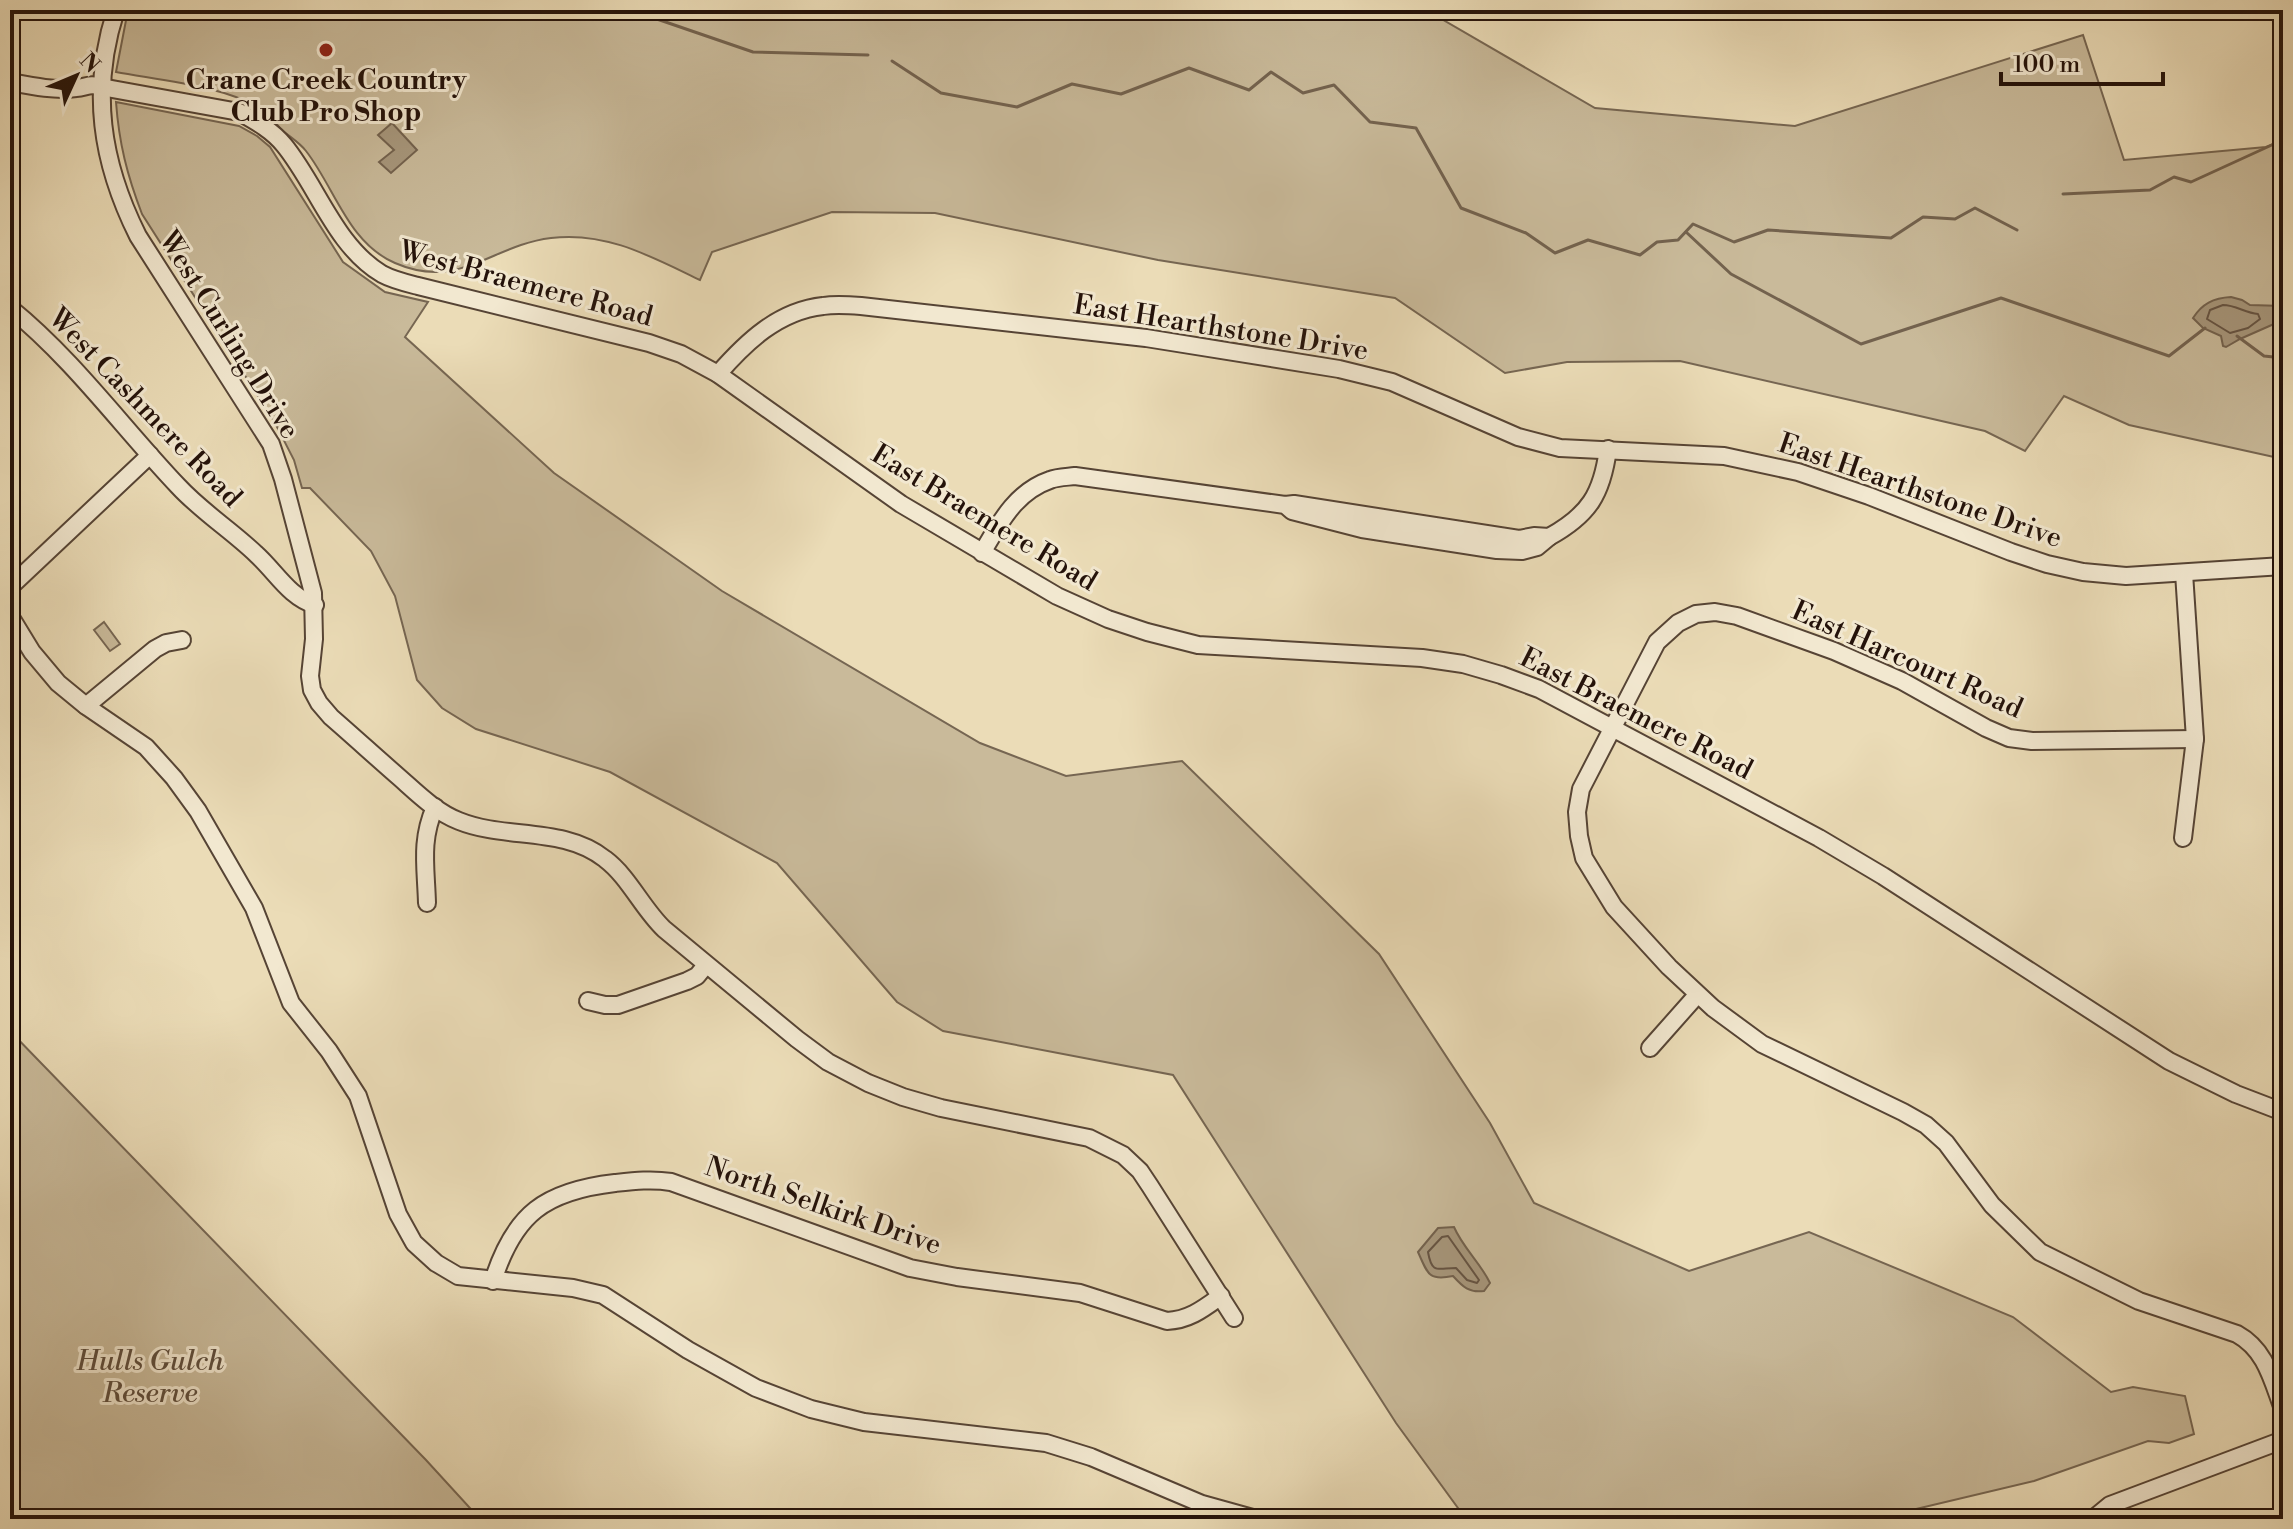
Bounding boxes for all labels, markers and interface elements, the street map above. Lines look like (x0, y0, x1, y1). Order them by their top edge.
north arrow (36, 36, 116, 116)
scale bar (2001, 36, 2163, 86)
marker: Crane Creek Country Club Pro Shop (317, 41, 335, 59)
text: N (74, 48, 105, 79)
text: 100 m (2013, 50, 2080, 80)
place label: Crane Creek Country Club Pro Shop (185, 63, 468, 130)
street label: West Curling Drive (150, 224, 307, 445)
street label: West Braemere Road (394, 233, 657, 335)
street label: East Hearthstone Drive (1071, 287, 1371, 369)
street label: West Cashmere Road (40, 300, 249, 515)
street label: East Hearthstone Drive (1773, 426, 2067, 556)
street label: East Braemere Road (865, 437, 1103, 599)
street label: East Harcourt Road (1786, 593, 2028, 727)
street label: East Braemere Road (1514, 640, 1759, 788)
street label: North Selkirk Drive (700, 1149, 946, 1263)
park label: Hulls Gulch Reserve (76, 1344, 224, 1411)

